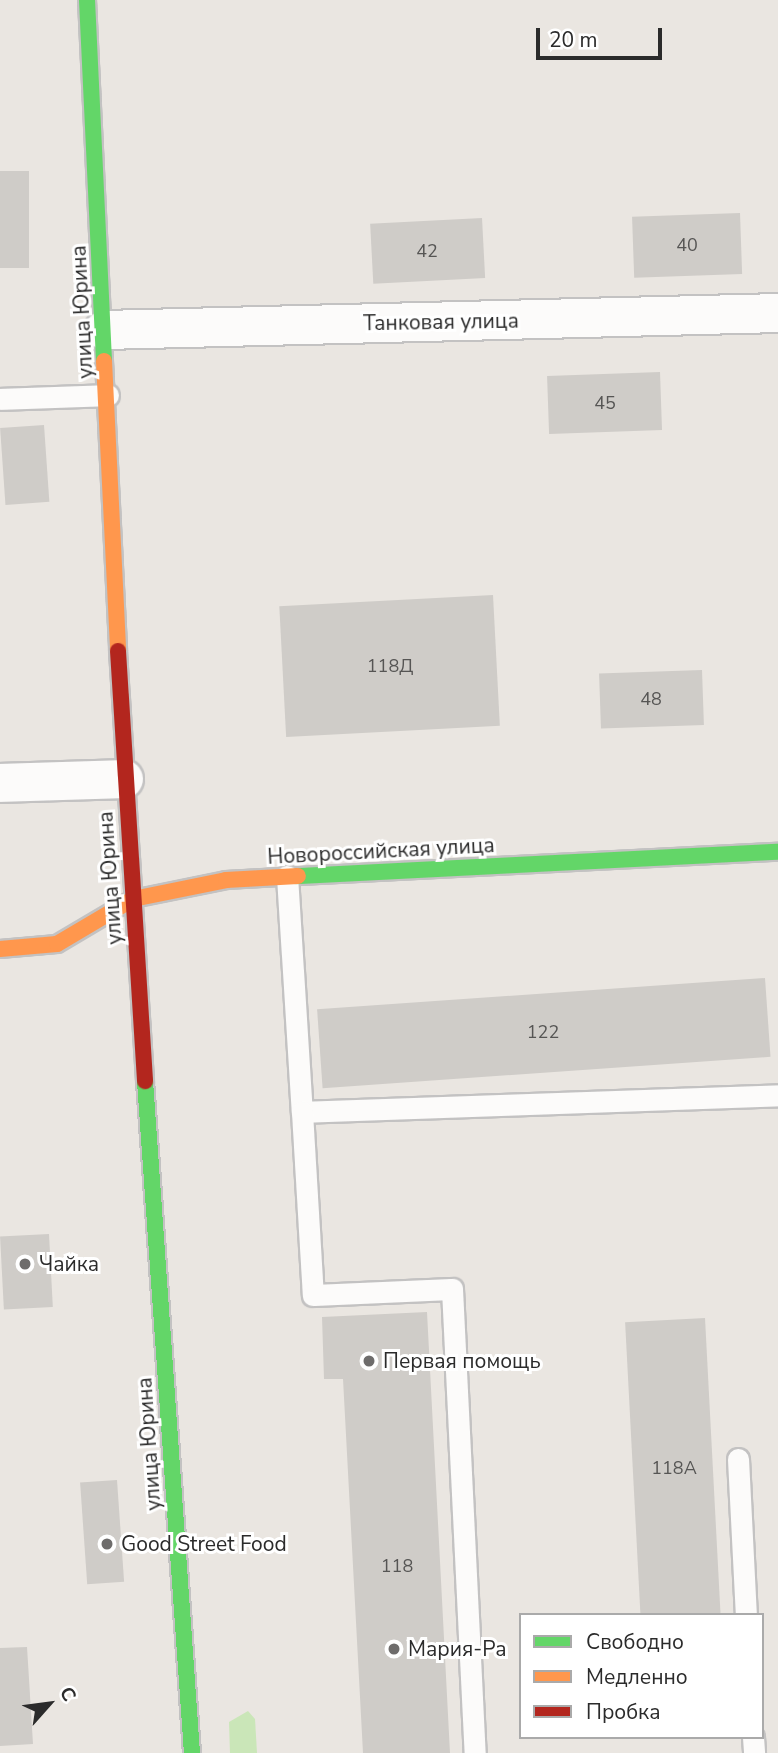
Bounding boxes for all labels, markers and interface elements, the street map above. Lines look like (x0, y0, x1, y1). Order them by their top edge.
scale bar (540, 14, 666, 58)
text: 20 m (549, 26, 598, 54)
house number: 40 (676, 234, 698, 256)
house number: 42 (416, 240, 438, 262)
street label: улица Юрина (66, 245, 98, 379)
street label: Танковая улица (363, 308, 519, 336)
house number: 45 (594, 392, 616, 414)
house number: 118Д (367, 655, 413, 677)
house number: 48 (640, 688, 662, 710)
street label: улица Юрина (93, 810, 127, 946)
street label: Новороссийская улица (267, 832, 495, 870)
house number: 122 (527, 1021, 559, 1043)
place label: Чайка (39, 1251, 99, 1277)
marker: Чайка (17, 1256, 33, 1272)
place label: Первая помощь (383, 1348, 541, 1374)
marker: Первая помощь (361, 1353, 377, 1369)
street label: улица Юрина (132, 1376, 166, 1512)
house number: 118А (651, 1457, 697, 1479)
place label: Good Street Food (121, 1531, 287, 1557)
marker: Good Street Food (99, 1536, 115, 1552)
house number: 118 (381, 1555, 413, 1577)
legend (519, 1613, 764, 1739)
text: Свободно (586, 1628, 684, 1656)
place label: Мария-Ра (408, 1636, 507, 1662)
marker: Мария-Ра (386, 1641, 402, 1657)
text: Медленно (586, 1663, 688, 1691)
north arrow (14, 1669, 84, 1739)
text: С (53, 1682, 82, 1706)
text: Пробка (586, 1698, 660, 1726)

